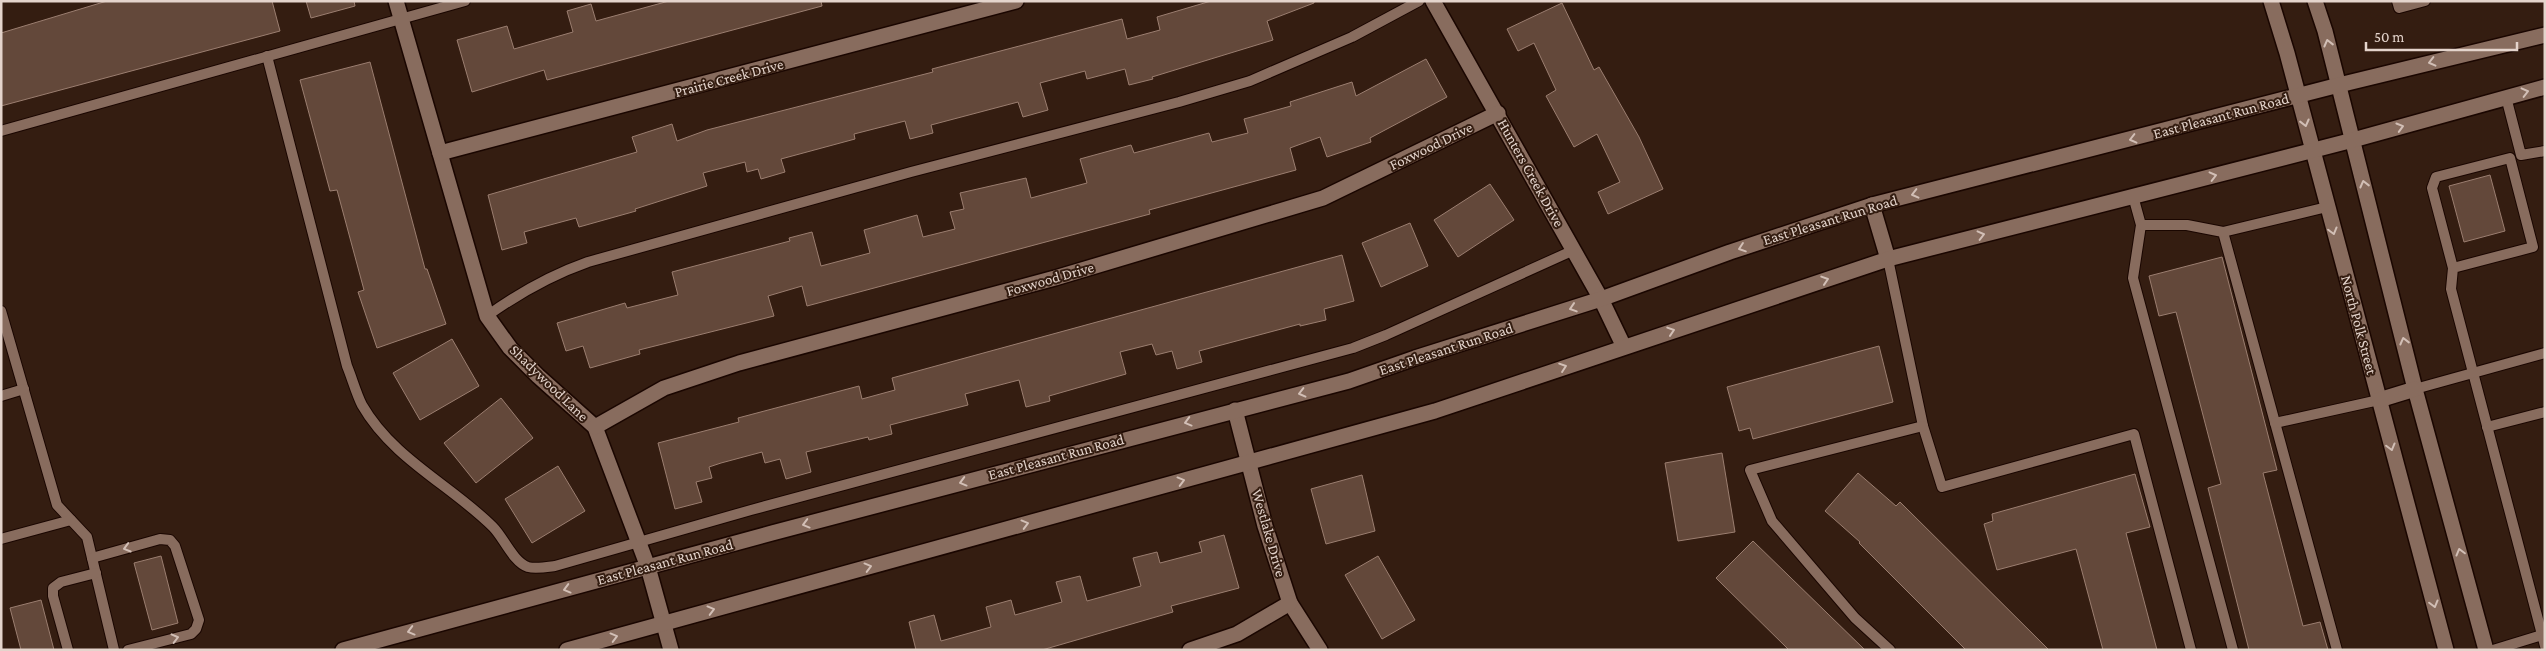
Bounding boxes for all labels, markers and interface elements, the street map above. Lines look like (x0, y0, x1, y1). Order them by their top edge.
scale bar (2366, 20, 2517, 52)
text: 50 m (2374, 29, 2404, 45)
one-way arrow (2324, 39, 2334, 47)
street label: Prairie Creek Drive (673, 56, 785, 100)
one-way arrow (2427, 56, 2436, 67)
one-way arrow (2521, 87, 2530, 98)
street label: East Pleasant Run Road (2151, 90, 2291, 142)
street label: Hunters Creek Drive (1495, 116, 1567, 230)
one-way arrow (2299, 118, 2310, 127)
street label: Foxwood Drive (1387, 119, 1475, 173)
one-way arrow (2395, 122, 2403, 132)
one-way arrow (2128, 133, 2137, 144)
one-way arrow (2208, 171, 2217, 182)
one-way arrow (2359, 179, 2370, 188)
one-way arrow (1911, 188, 1920, 199)
street label: East Pleasant Run Road (1761, 192, 1899, 248)
one-way arrow (2327, 227, 2338, 236)
one-way arrow (1976, 231, 1984, 241)
one-way arrow (1738, 242, 1747, 252)
street label: Foxwood Drive (1004, 259, 1096, 299)
street label: North Polk Street (2338, 274, 2380, 377)
one-way arrow (1820, 276, 1828, 286)
one-way arrow (1569, 302, 1577, 312)
street label: East Pleasant Run Road (1377, 320, 1515, 378)
one-way arrow (1666, 327, 1674, 337)
one-way arrow (2399, 337, 2410, 346)
street label: Shadywood Lane (506, 342, 592, 425)
one-way arrow (1559, 363, 1567, 373)
one-way arrow (1297, 387, 1306, 398)
one-way arrow (1184, 417, 1192, 427)
street label: East Pleasant Run Road (986, 431, 1126, 483)
one-way arrow (2386, 442, 2396, 450)
one-way arrow (959, 476, 968, 487)
one-way arrow (1177, 476, 1185, 486)
street label: Westlake Drive (1249, 487, 1289, 579)
one-way arrow (802, 518, 811, 529)
one-way arrow (1020, 519, 1028, 529)
street label: East Pleasant Run Road (595, 536, 735, 588)
one-way arrow (123, 543, 132, 553)
one-way arrow (2455, 548, 2466, 556)
one-way arrow (864, 562, 873, 573)
one-way arrow (563, 583, 572, 594)
one-way arrow (2428, 599, 2438, 607)
one-way arrow (707, 605, 716, 616)
one-way arrow (407, 626, 415, 636)
one-way arrow (610, 632, 618, 642)
one-way arrow (171, 633, 180, 644)

